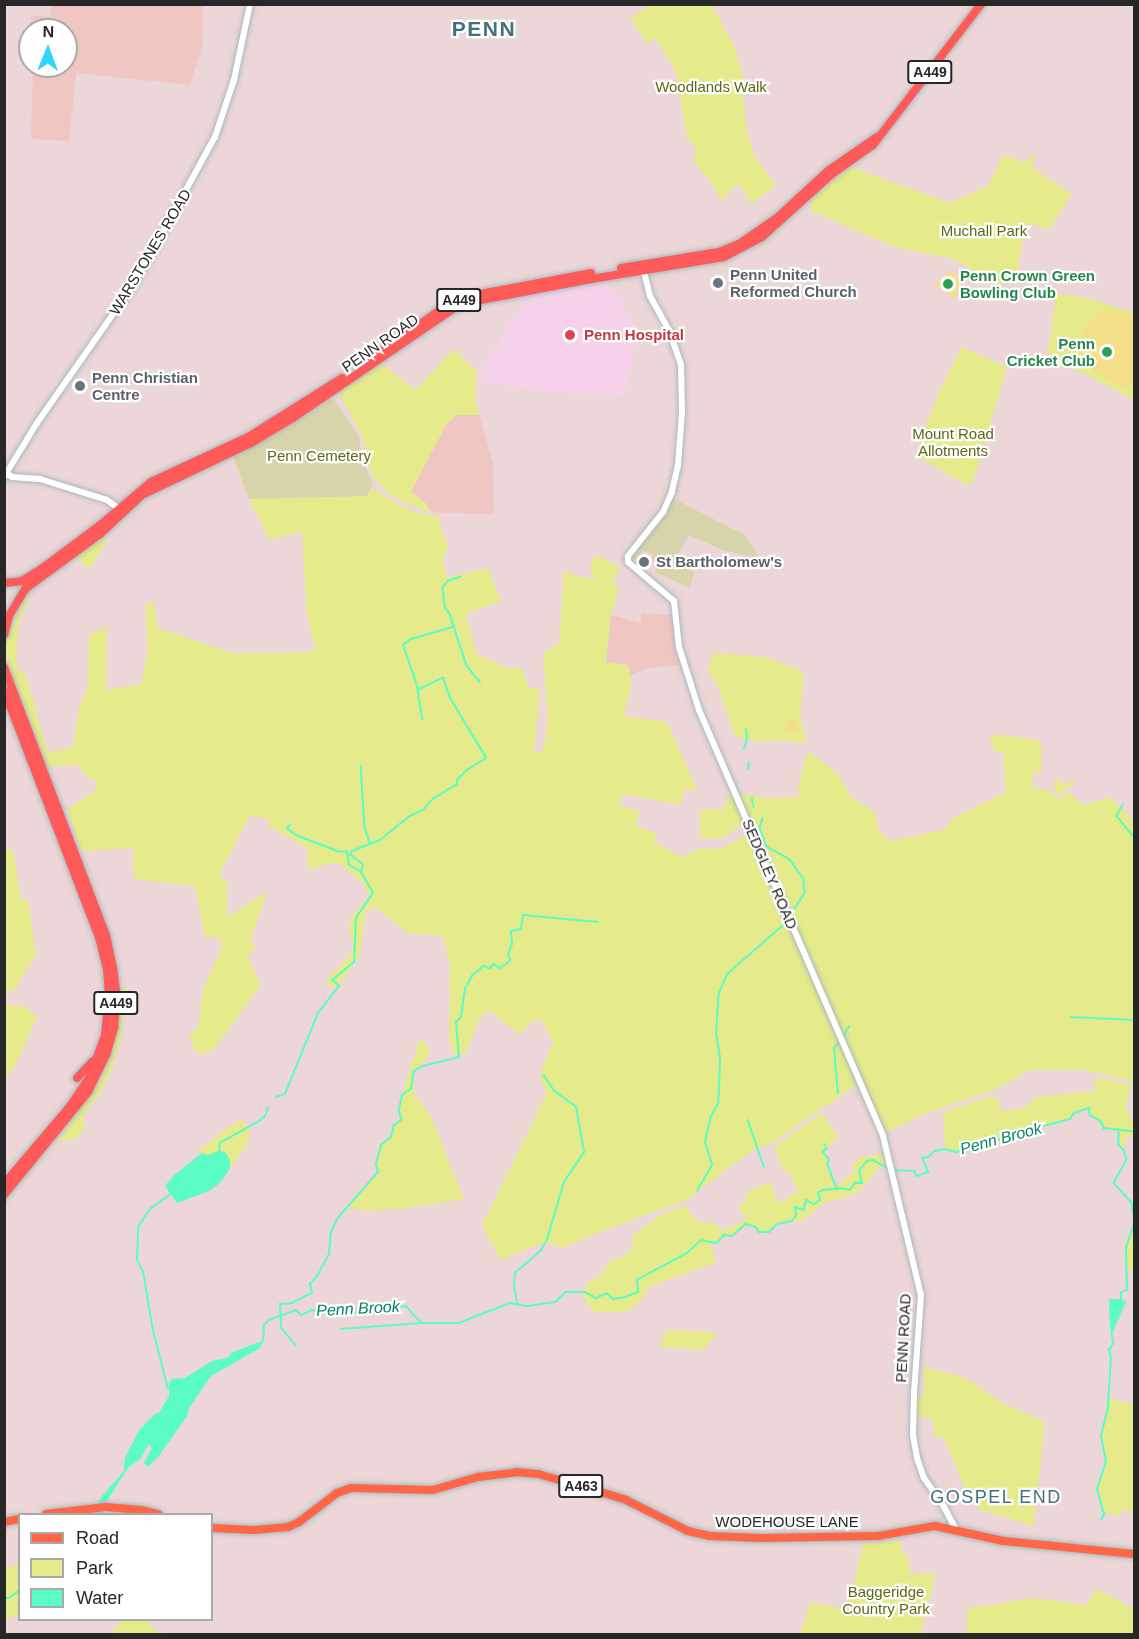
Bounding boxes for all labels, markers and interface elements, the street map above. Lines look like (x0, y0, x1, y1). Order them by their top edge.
district label: PENN (452, 16, 516, 42)
north arrow (18, 18, 78, 78)
text: N (42, 23, 54, 40)
road number: A449 (906, 61, 954, 83)
park label: Woodlands Walk (655, 78, 767, 96)
street label: WARSTONES ROAD (105, 186, 195, 318)
park label: Muchall Park (941, 222, 1027, 240)
place label: Penn United Reformed Church (730, 265, 857, 300)
place label: Penn Crown Green Bowling Club (960, 266, 1095, 301)
marker: Penn United Reformed Church (711, 276, 725, 290)
marker: Penn Crown Green Bowling Club (941, 277, 955, 291)
road number: A449 (435, 289, 483, 311)
street label: PENN ROAD (338, 310, 422, 376)
marker: Penn Hospital (561, 326, 579, 344)
place label: Penn Hospital (584, 326, 684, 344)
place label: Penn Cricket Club (1007, 334, 1095, 369)
marker: Penn Cricket Club (1100, 345, 1114, 359)
place label: Penn Christian Centre (92, 368, 198, 403)
marker: Penn Christian Centre (73, 379, 87, 393)
park label: Mount Road Allotments (912, 424, 994, 459)
park label: Penn Cemetery (267, 447, 371, 465)
place label: St Bartholomew's (656, 553, 782, 571)
marker: St Bartholomew's (637, 555, 651, 569)
street label: SEDGLEY ROAD (739, 816, 801, 932)
road number: A449 (92, 992, 140, 1014)
water label: Penn Brook (958, 1119, 1044, 1159)
street label: PENN ROAD (892, 1293, 914, 1383)
water label: Penn Brook (316, 1297, 400, 1321)
road number: A463 (557, 1475, 605, 1497)
district label: GOSPEL END (930, 1486, 1062, 1508)
legend (18, 1513, 213, 1621)
street label: WODEHOUSE LANE (715, 1513, 859, 1531)
text: Road (76, 1528, 119, 1548)
text: Park (76, 1558, 113, 1578)
park label: Baggeridge Country Park (842, 1582, 930, 1617)
text: Water (76, 1588, 123, 1608)

